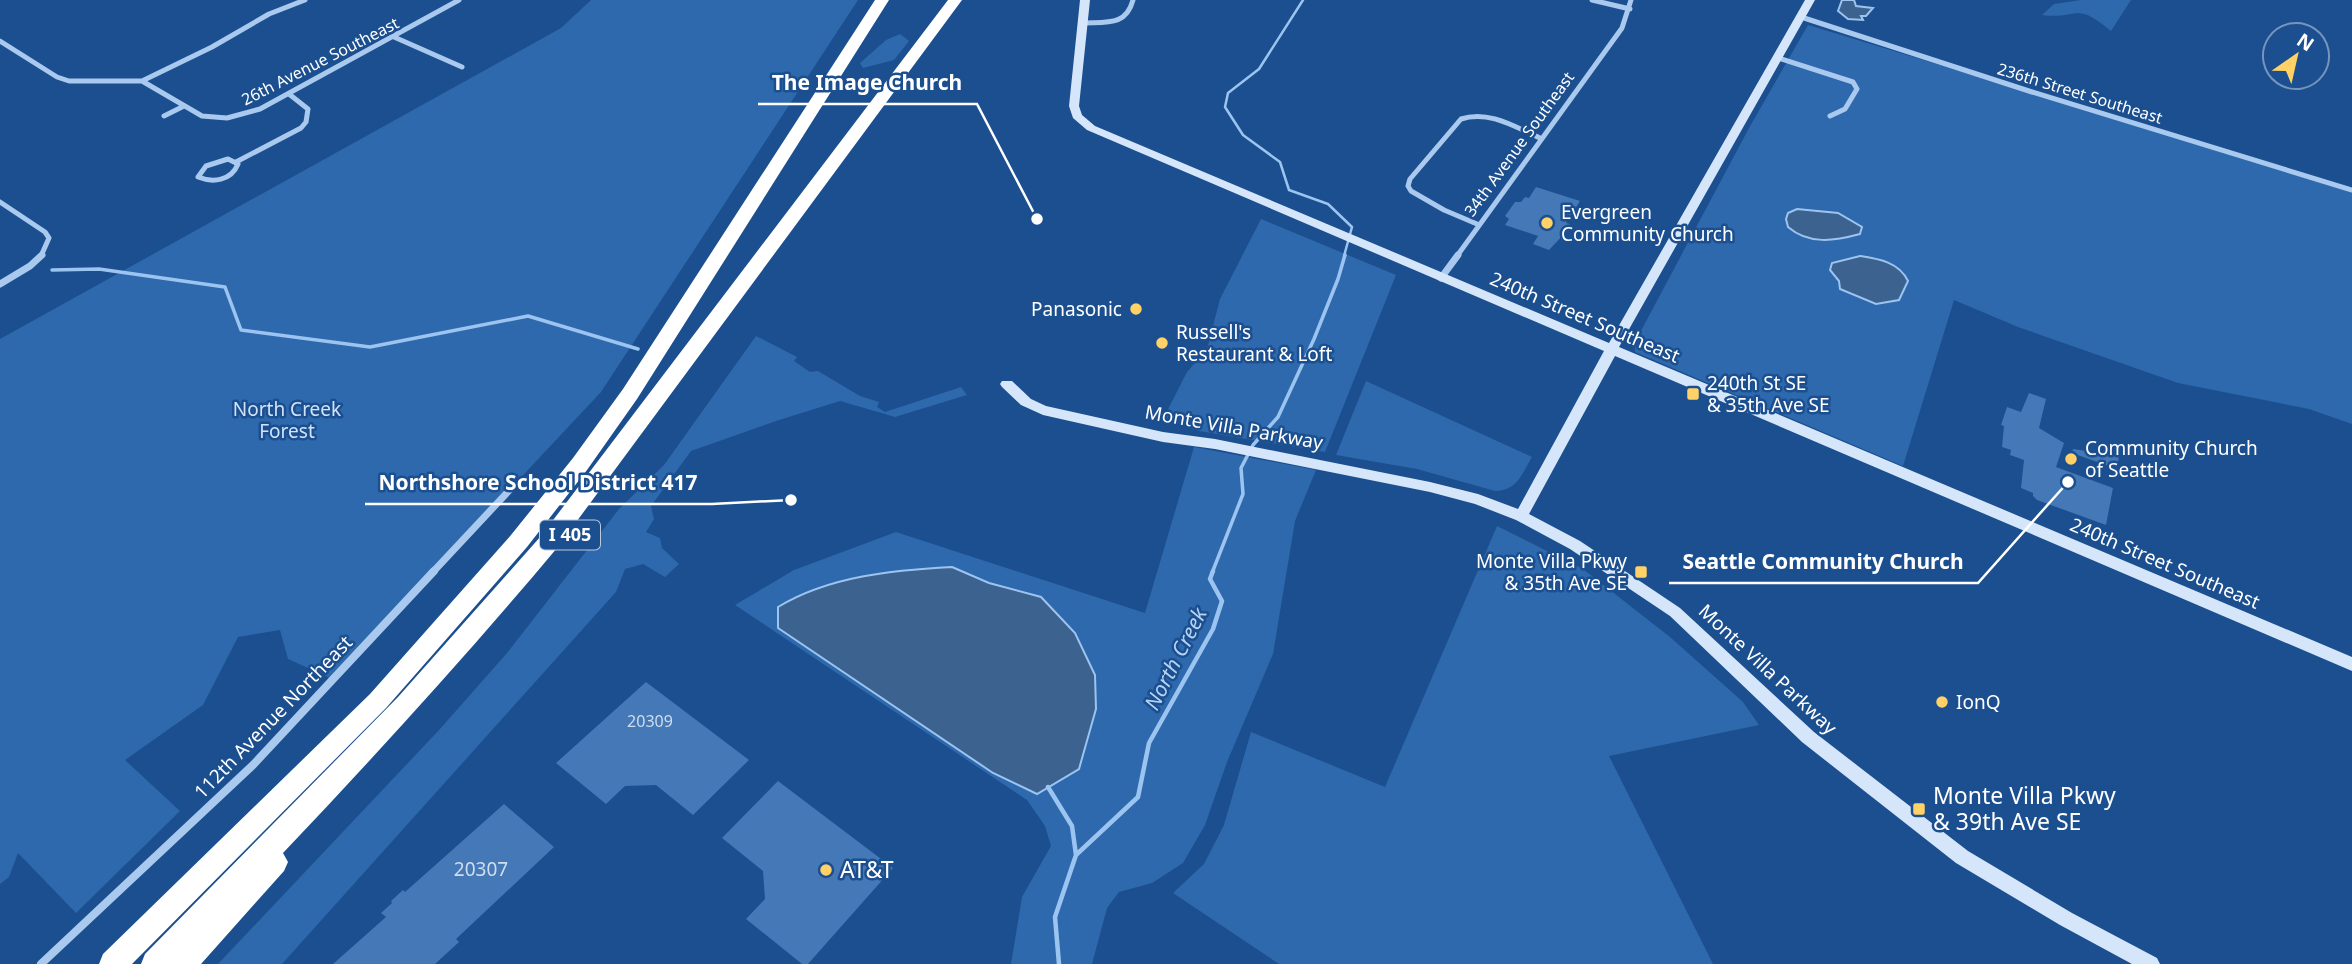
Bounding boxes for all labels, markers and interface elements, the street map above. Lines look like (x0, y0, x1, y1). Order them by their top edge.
street label: 26th Avenue Southeast (238, 12, 403, 110)
north arrow (2261, 21, 2331, 91)
text: N (2292, 27, 2319, 57)
street label: 236th Street Southeast (1995, 57, 2165, 129)
callout: The Image Church (758, 62, 977, 104)
street label: 34th Avenue Southeast (1459, 67, 1579, 221)
text: The Image Church (772, 68, 962, 96)
place label: Evergreen Community Church (1561, 199, 1734, 247)
marker: Evergreen Community Church (1539, 215, 1555, 231)
street label: 240th Street Southeast (1486, 265, 1684, 369)
place label: Panasonic (1031, 296, 1122, 322)
marker: Panasonic (1128, 301, 1144, 317)
place label: Russell's Restaurant & Loft (1176, 319, 1332, 367)
marker: Russell's Restaurant & Loft (1154, 335, 1170, 351)
place label: 240th St SE & 35th Ave SE (1707, 370, 1830, 418)
marker: 240th St SE & 35th Ave SE (1685, 386, 1701, 402)
park label: North Creek Forest (233, 396, 341, 444)
street label: Monte Villa Parkway (1143, 399, 1325, 455)
place label: Community Church of Seattle (2085, 435, 2258, 483)
marker: Community Church of Seattle (2063, 451, 2079, 467)
callout: Northshore School District 417 (365, 462, 712, 504)
text: Northshore School District 417 (378, 468, 698, 496)
street label: 240th Street Southeast (2066, 511, 2264, 615)
road number: I 405 (540, 520, 600, 550)
callout: Seattle Community Church (1669, 541, 1978, 583)
text: Seattle Community Church (1682, 547, 1964, 575)
place label: Monte Villa Pkwy & 35th Ave SE (1476, 548, 1627, 596)
marker: Monte Villa Pkwy & 35th Ave SE (1633, 564, 1649, 580)
street label: Monte Villa Parkway (1693, 598, 1843, 740)
water label: North Creek (1137, 601, 1214, 714)
street label: 112th Avenue Northeast (188, 630, 358, 804)
place label: IonQ (1956, 689, 2001, 715)
marker: IonQ (1934, 694, 1950, 710)
house number: 20309 (627, 710, 673, 732)
place label: Monte Villa Pkwy & 39th Ave SE (1933, 779, 2116, 837)
marker: Monte Villa Pkwy & 39th Ave SE (1911, 801, 1927, 817)
place label: AT&T (840, 853, 894, 885)
house number: 20307 (454, 856, 508, 882)
marker: AT&T (818, 862, 834, 878)

